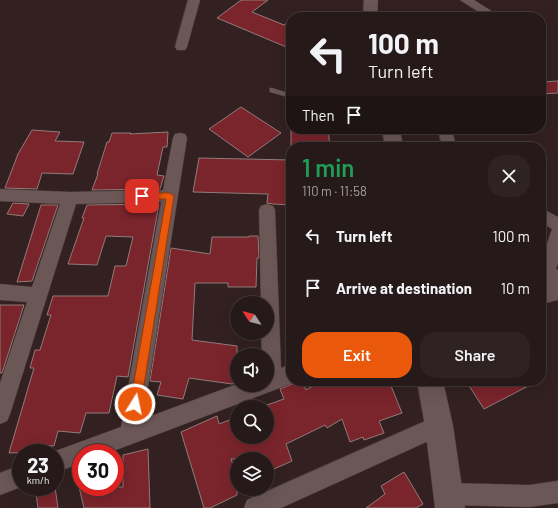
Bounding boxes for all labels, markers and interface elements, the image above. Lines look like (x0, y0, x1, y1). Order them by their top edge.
text: 100 m (368, 26, 439, 60)
icon: left (302, 28, 354, 80)
text: Turn left (368, 60, 434, 82)
icon: arrive (343, 104, 365, 126)
text: Then (302, 106, 335, 124)
text: 1 min (302, 153, 354, 182)
button: close (488, 155, 530, 197)
pin (125, 179, 159, 213)
text: 110 m · 11:58 (302, 183, 367, 199)
icon: arrive (131, 185, 153, 207)
icon: left (302, 225, 324, 247)
text: Turn left (336, 227, 392, 245)
text: 100 m (492, 227, 530, 245)
icon: arrive (302, 277, 324, 299)
text: Arrive at destination (336, 279, 472, 297)
text: 10 m (501, 279, 530, 297)
north arrow (230, 296, 274, 340)
map controls (230, 296, 274, 496)
button: Exit (302, 332, 412, 378)
button: Share (420, 332, 530, 378)
button: sound (230, 348, 274, 392)
position arrow (114, 383, 156, 425)
button: search (230, 400, 274, 444)
speed limit sign: 30 (72, 444, 124, 496)
button: layers (230, 452, 274, 496)
text: 23 (27, 453, 49, 477)
text: km/h (27, 474, 49, 486)

